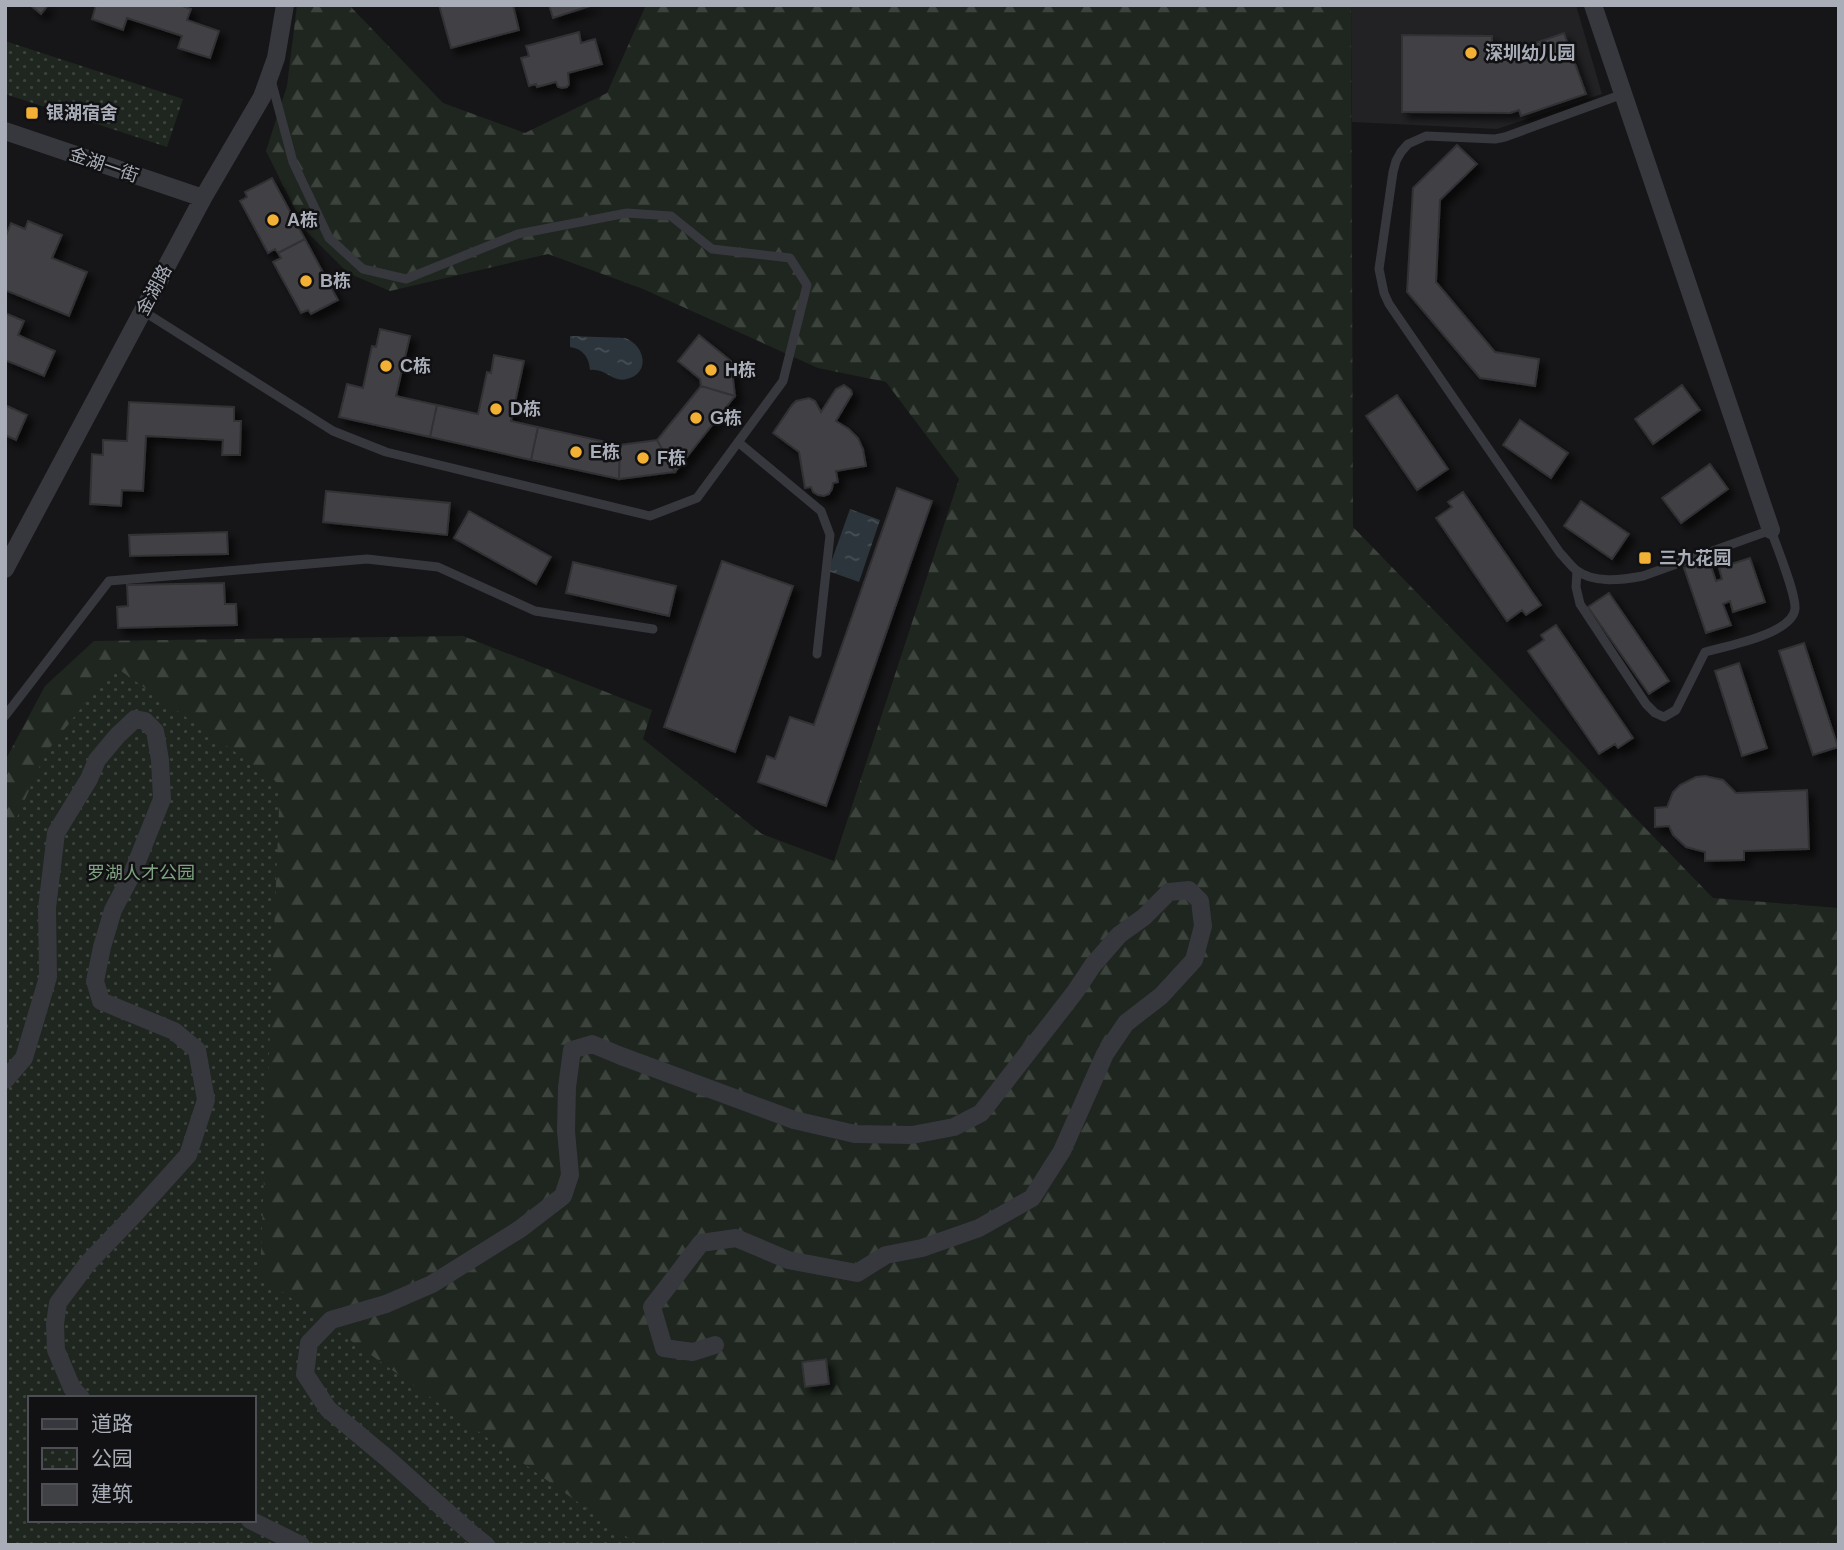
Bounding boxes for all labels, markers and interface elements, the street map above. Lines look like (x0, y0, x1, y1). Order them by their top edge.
place label: 深圳幼儿园 (1485, 43, 1575, 63)
marker: 深圳幼儿园 (1463, 45, 1479, 61)
place label: 银湖宿舍 (46, 103, 118, 123)
marker: 银湖宿舍 (24, 105, 40, 121)
street label: 金湖一街 (67, 144, 141, 186)
place label: A栋 (287, 210, 318, 230)
marker: A栋 (265, 212, 281, 228)
street label: 金湖路 (132, 261, 176, 319)
place label: B栋 (320, 271, 351, 291)
marker: B栋 (298, 273, 314, 289)
place label: C栋 (400, 356, 431, 376)
marker: C栋 (378, 358, 394, 374)
place label: H栋 (725, 360, 756, 380)
marker: H栋 (703, 362, 719, 378)
place label: D栋 (510, 399, 541, 419)
marker: D栋 (488, 401, 504, 417)
place label: G栋 (710, 408, 742, 428)
marker: G栋 (688, 410, 704, 426)
place label: E栋 (590, 442, 620, 462)
marker: E栋 (568, 444, 584, 460)
place label: F栋 (657, 448, 686, 468)
marker: F栋 (635, 450, 651, 466)
place label: 三九花园 (1659, 548, 1731, 568)
marker: 三九花园 (1637, 550, 1653, 566)
park label: 罗湖人才公园 (87, 863, 195, 883)
legend (28, 1396, 256, 1522)
text: 道路 (91, 1412, 133, 1435)
text: 公园 (91, 1447, 133, 1470)
text: 建筑 (91, 1482, 133, 1505)

